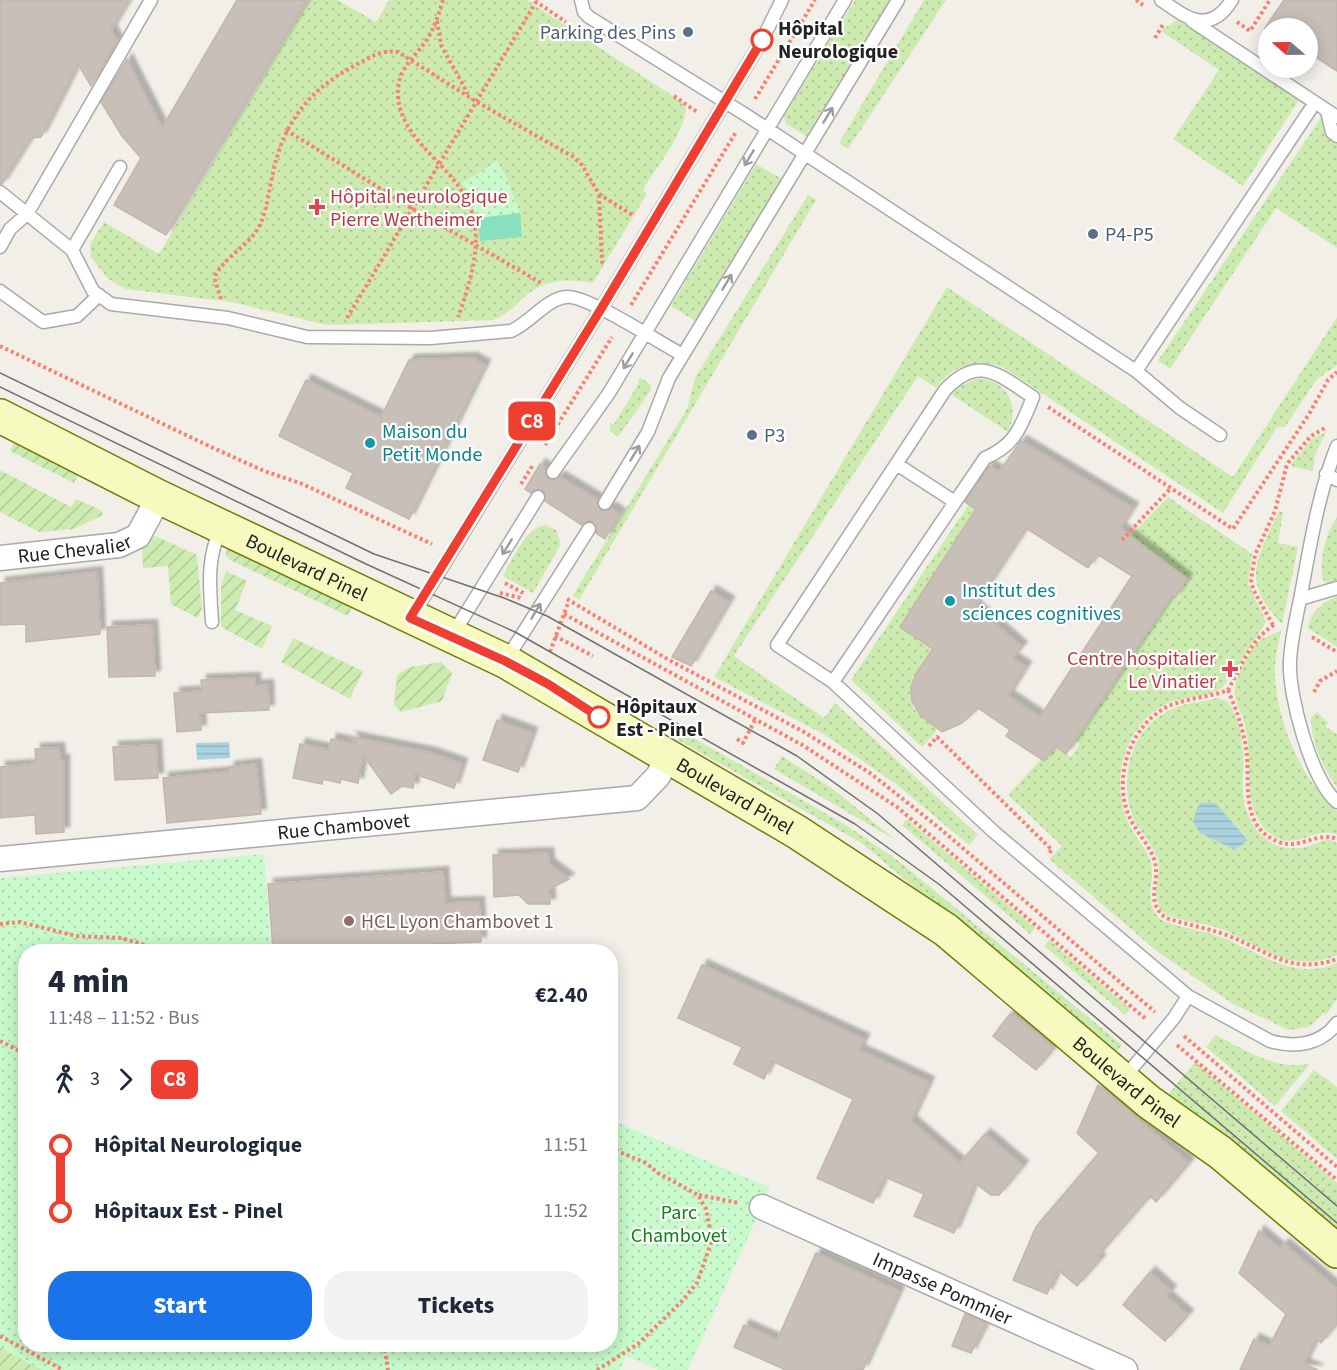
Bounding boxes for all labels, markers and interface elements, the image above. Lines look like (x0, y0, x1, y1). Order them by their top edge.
place label: Hôpital Neurologique (778, 15, 898, 66)
north arrow (1258, 18, 1318, 78)
map controls (1258, 18, 1318, 78)
place label: Parking des Pins (540, 19, 676, 47)
marker: Parking des Pins (681, 25, 695, 39)
marker: Hôpital Neurologique (751, 29, 773, 51)
one-way arrow (822, 107, 834, 124)
one-way arrow (743, 149, 755, 166)
place label: Hôpital neurologique Pierre Wertheimer (330, 183, 508, 234)
marker: Hôpital neurologique Pierre Wertheimer (308, 198, 326, 216)
place label: P4-P5 (1105, 221, 1154, 249)
marker: P4-P5 (1086, 227, 1100, 241)
one-way arrow (722, 274, 734, 291)
one-way arrow (622, 352, 634, 369)
line badge: C8 (505, 402, 559, 440)
text: C8 (520, 406, 544, 436)
place label: Maison du Petit Monde (382, 418, 482, 469)
place label: P3 (764, 422, 785, 450)
marker: P3 (745, 428, 759, 442)
marker: Maison du Petit Monde (363, 436, 377, 450)
one-way arrow (629, 445, 641, 462)
street label: Boulevard Pinel (241, 527, 372, 609)
street label: Rue Chevalier (16, 528, 137, 571)
one-way arrow (500, 538, 512, 555)
place label: Institut des sciences cognitives (962, 577, 1121, 628)
marker: Institut des sciences cognitives (943, 594, 957, 608)
one-way arrow (531, 603, 543, 620)
place label: Centre hospitalier Le Vinatier (1067, 645, 1216, 696)
marker: Centre hospitalier Le Vinatier (1221, 660, 1239, 678)
place label: Hôpitaux Est - Pinel (616, 693, 703, 744)
marker: Hôpitaux Est - Pinel (588, 706, 610, 728)
street label: Boulevard Pinel (671, 751, 799, 842)
street label: Rue Chambovet (276, 807, 411, 847)
place label: HCL Lyon Chambovet 1 (361, 908, 554, 936)
marker: HCL Lyon Chambovet 1 (342, 914, 356, 928)
text: 4 min (48, 958, 129, 1005)
text: €2.40 (535, 979, 588, 1011)
text: 11:48 – 11:52 · Bus (48, 1004, 199, 1032)
street label: Boulevard Pinel (1066, 1030, 1186, 1135)
icon: walk (48, 1063, 81, 1096)
icon: forward (109, 1063, 142, 1096)
text: C8 (163, 1064, 186, 1094)
text: 3 (90, 1065, 100, 1093)
text: Hôpital Neurologique (94, 1129, 302, 1161)
text: 11:51 (543, 1131, 588, 1159)
text: Hôpitaux Est - Pinel (94, 1195, 283, 1227)
text: 11:52 (543, 1197, 588, 1225)
park label: Parc Chambovet (631, 1199, 727, 1250)
street label: Impasse Pommier (868, 1245, 1016, 1333)
button: Start (48, 1271, 312, 1340)
button: Tickets (324, 1271, 588, 1340)

